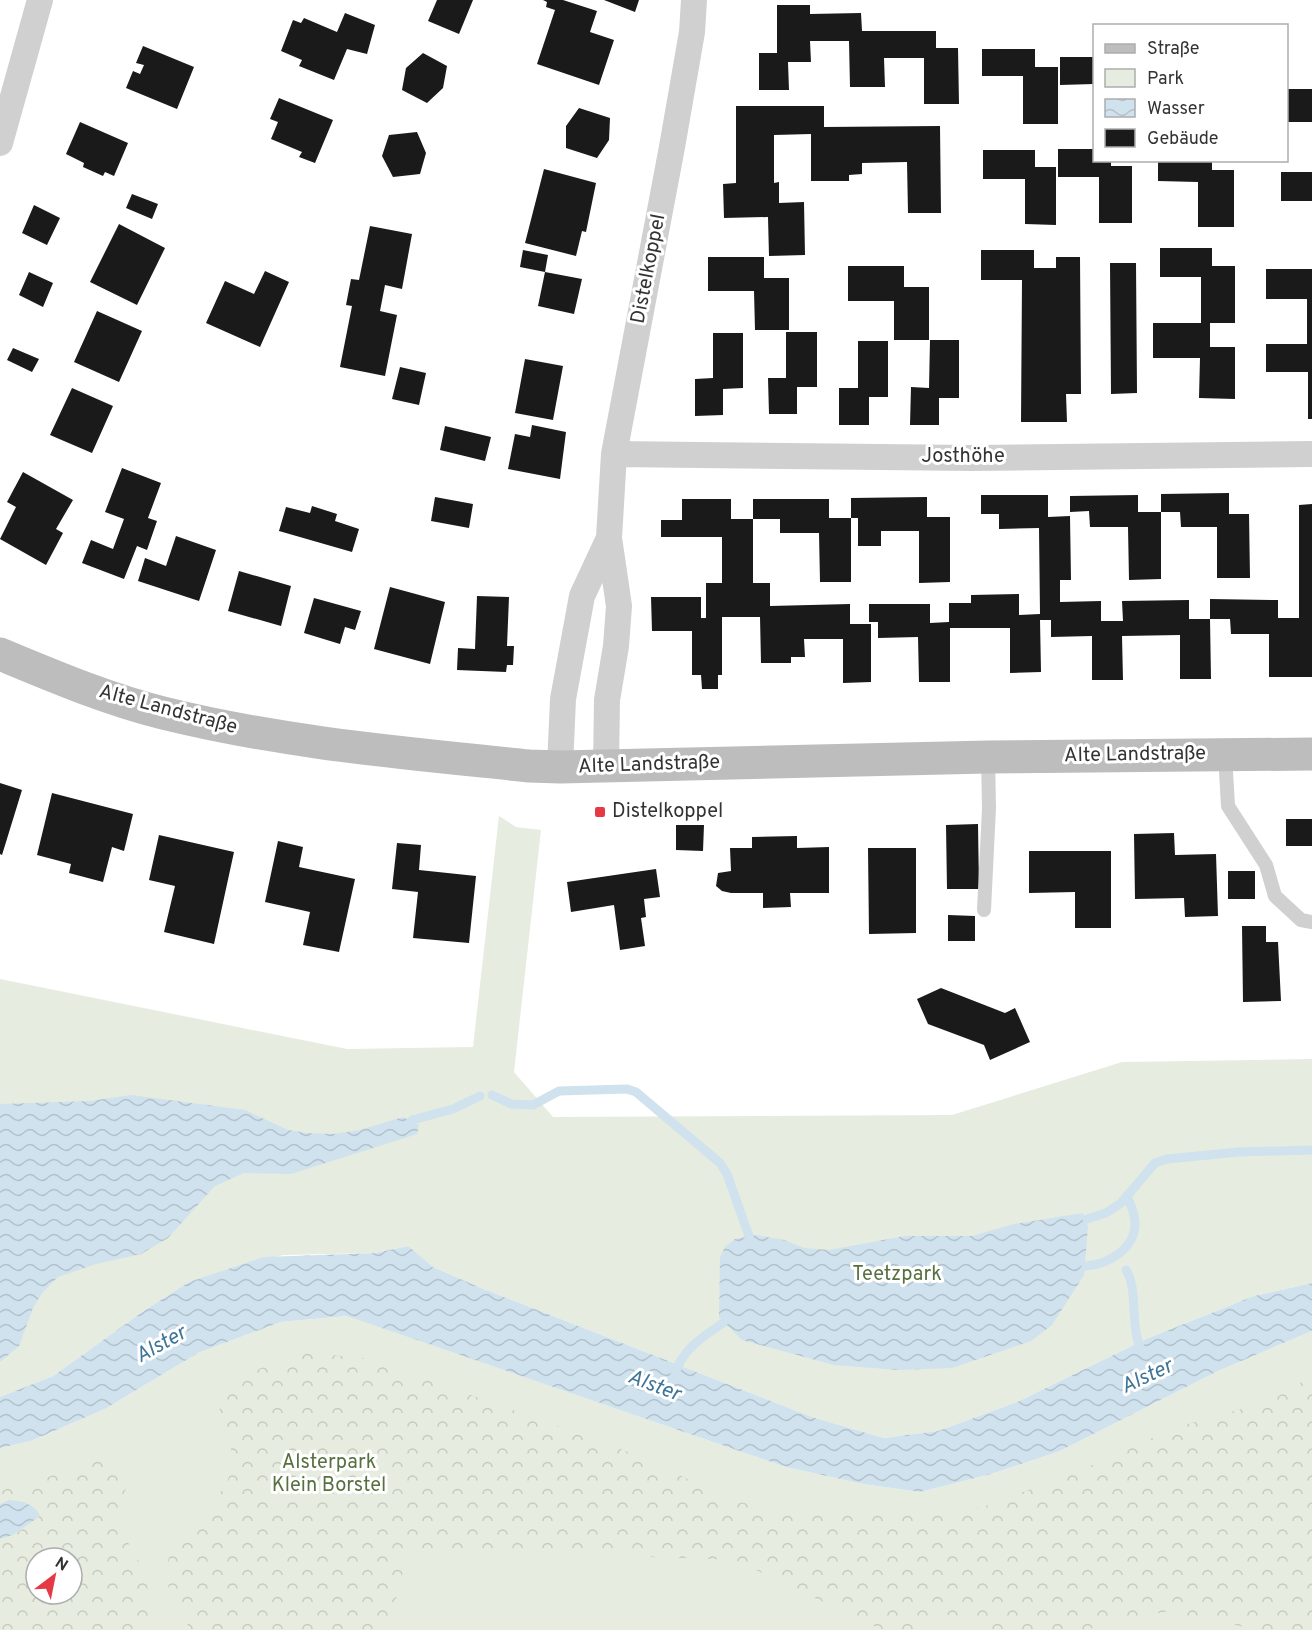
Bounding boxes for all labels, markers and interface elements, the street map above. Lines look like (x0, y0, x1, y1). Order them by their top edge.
legend (1093, 24, 1288, 162)
text: Straße (1147, 38, 1199, 61)
text: Park (1147, 68, 1184, 91)
text: Wasser (1147, 98, 1205, 121)
text: Gebäude (1147, 128, 1219, 151)
street label: Distelkoppel (626, 212, 672, 326)
street label: Josthöhe (921, 444, 1005, 470)
street label: Alte Landstraße (96, 679, 240, 741)
street label: Alte Landstraße (1064, 741, 1206, 769)
street label: Alte Landstraße (578, 750, 720, 780)
place label: Distelkoppel (612, 799, 723, 825)
marker: Distelkoppel (593, 805, 607, 819)
park label: Teetzpark (852, 1262, 942, 1288)
water label: Alster (131, 1319, 193, 1370)
water label: Alster (1117, 1352, 1179, 1401)
water label: Alster (624, 1364, 686, 1409)
park label: Alsterpark Klein Borstel (272, 1450, 386, 1499)
north arrow (24, 1546, 84, 1606)
text: N (51, 1553, 71, 1577)

